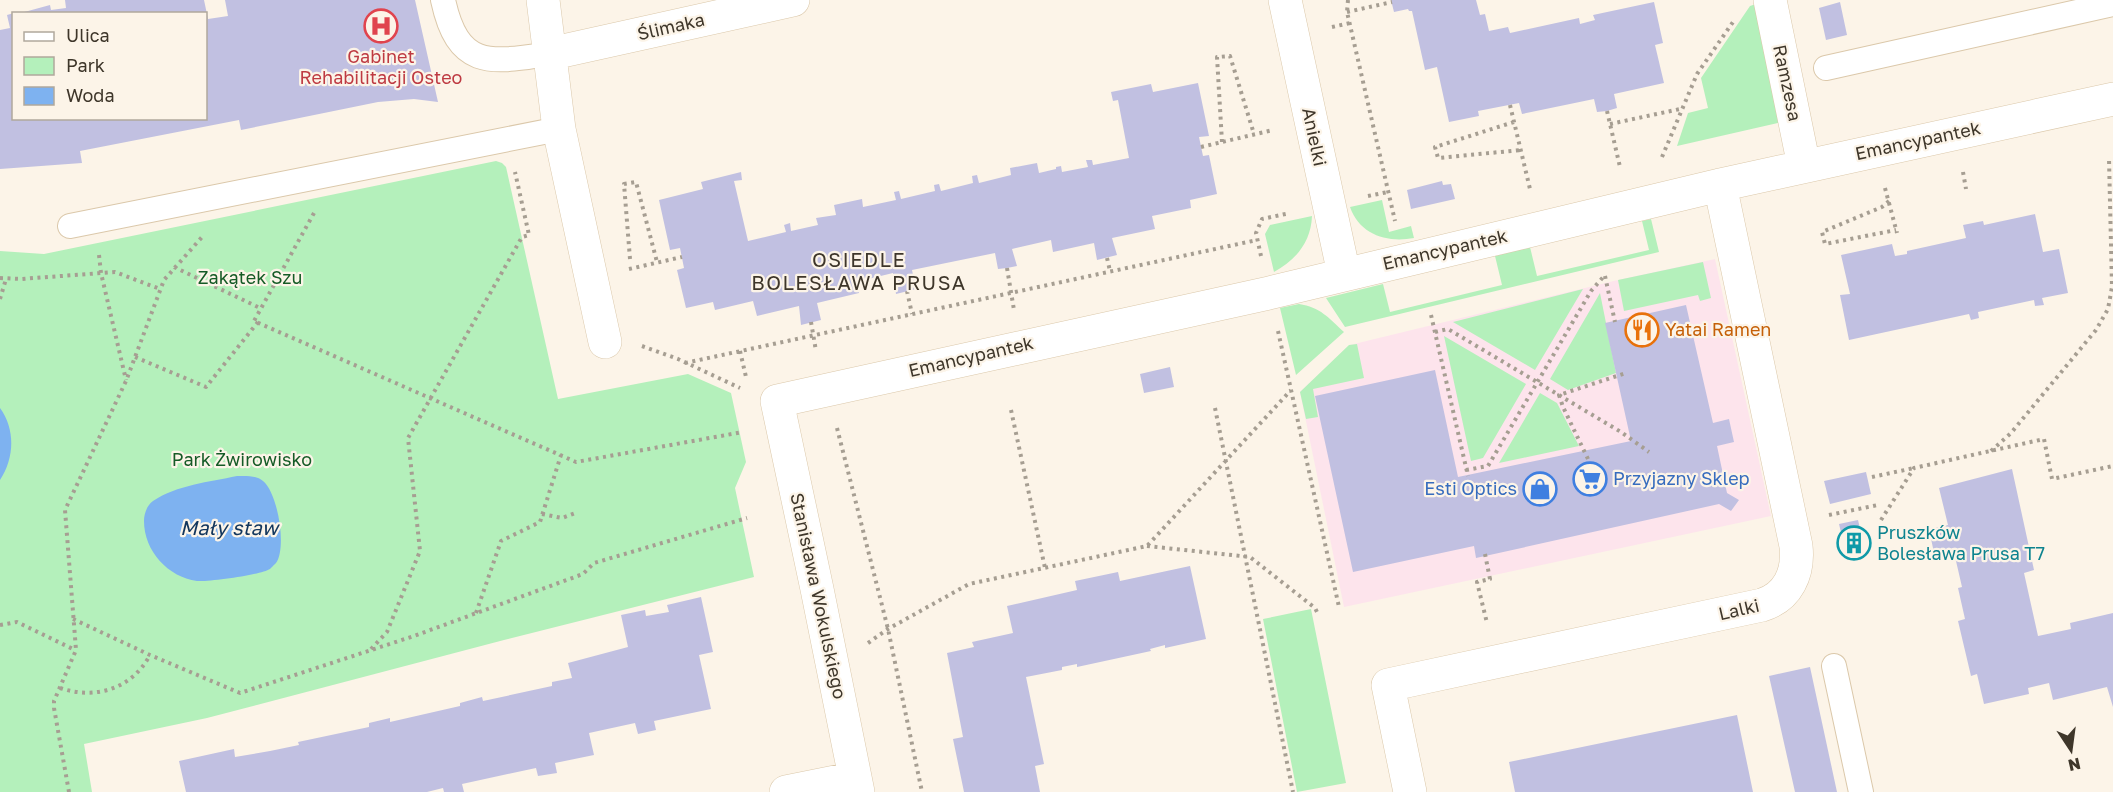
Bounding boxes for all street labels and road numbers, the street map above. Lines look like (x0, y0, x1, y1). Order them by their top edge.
street label: Ślimaka (635, 8, 707, 44)
street label: Ramzesa (1769, 43, 1807, 123)
street label: Anielki (1298, 106, 1332, 168)
street label: Emancypantek (1853, 116, 1982, 164)
street label: Emancypantek (1380, 224, 1509, 274)
street label: Emancypantek (906, 331, 1035, 381)
street label: Stanisława Wokulskiego (786, 491, 852, 701)
street label: Lalki (1716, 594, 1761, 624)

